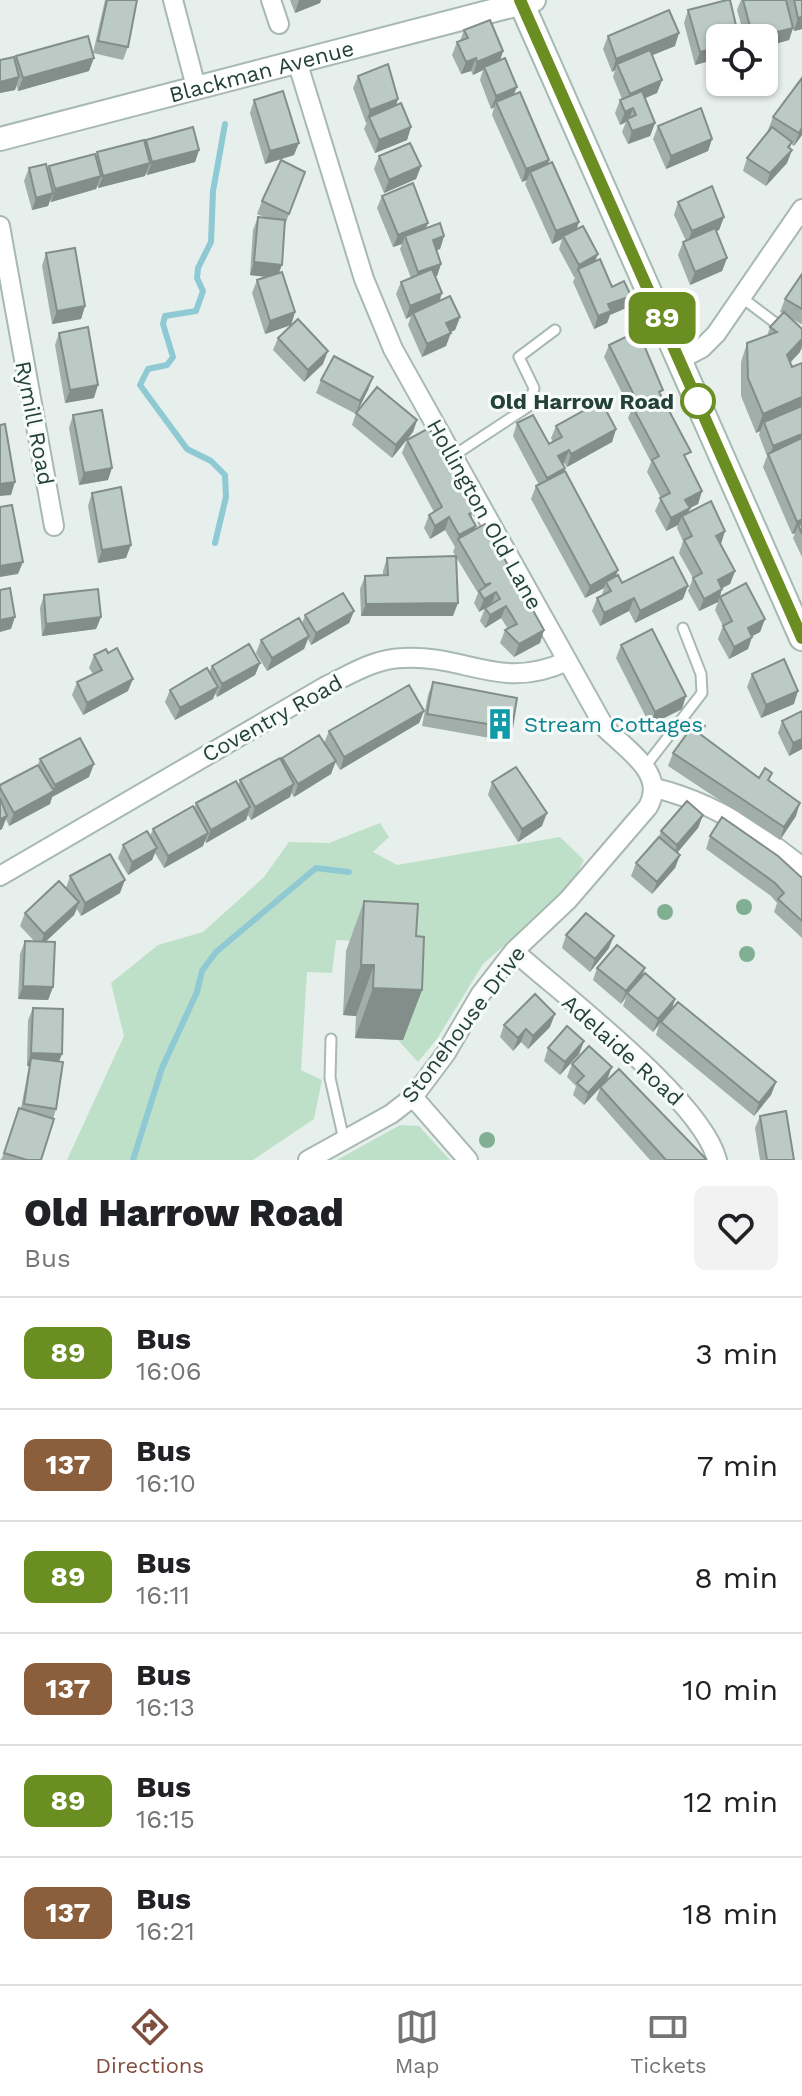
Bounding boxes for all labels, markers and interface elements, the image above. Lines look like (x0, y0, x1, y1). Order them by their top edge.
map controls (706, 24, 778, 96)
button: locate (706, 24, 778, 96)
street label: Blackman Avenue (166, 35, 356, 107)
line badge: 89 (626, 292, 698, 344)
text: 89 (645, 301, 679, 334)
street label: Rymill Road (10, 359, 59, 487)
marker: Old Harrow Road (681, 384, 715, 418)
place label: Old Harrow Road (490, 389, 674, 414)
street label: Hollington Old Lane (422, 415, 547, 614)
street label: Coventry Road (198, 670, 347, 767)
building icon: Stream Cottages (483, 707, 517, 741)
place label: Stream Cottages (524, 712, 703, 737)
street label: Stonehouse Drive (396, 941, 530, 1108)
street label: Adelaide Road (557, 990, 688, 1111)
button: heart (694, 1186, 778, 1270)
text: Old Harrow Road (24, 1191, 343, 1235)
text: Bus (24, 1243, 71, 1273)
text: Bus (136, 1321, 191, 1356)
text: 89 (51, 1336, 85, 1369)
text: 3 min (695, 1336, 778, 1371)
text: 16:06 (136, 1356, 202, 1386)
text: Bus (136, 1433, 191, 1468)
text: 137 (46, 1448, 90, 1481)
text: 7 min (697, 1448, 778, 1483)
text: 16:10 (136, 1468, 196, 1498)
text: Bus (136, 1545, 191, 1580)
text: 89 (51, 1560, 85, 1593)
text: 8 min (694, 1560, 778, 1595)
text: 16:11 (136, 1580, 190, 1610)
text: Bus (136, 1657, 191, 1692)
text: 137 (46, 1672, 90, 1705)
text: 10 min (682, 1672, 778, 1707)
text: 16:13 (136, 1692, 195, 1722)
text: Bus (136, 1769, 191, 1804)
text: 89 (51, 1784, 85, 1817)
text: 12 min (683, 1784, 778, 1819)
text: 16:15 (136, 1804, 195, 1834)
text: Bus (136, 1881, 191, 1916)
text: 137 (46, 1896, 90, 1929)
text: 18 min (682, 1896, 778, 1931)
text: 16:21 (136, 1916, 195, 1946)
tab: Directions (95, 2005, 204, 2078)
tab: Map (395, 2005, 440, 2078)
tab: Tickets (630, 2005, 707, 2078)

